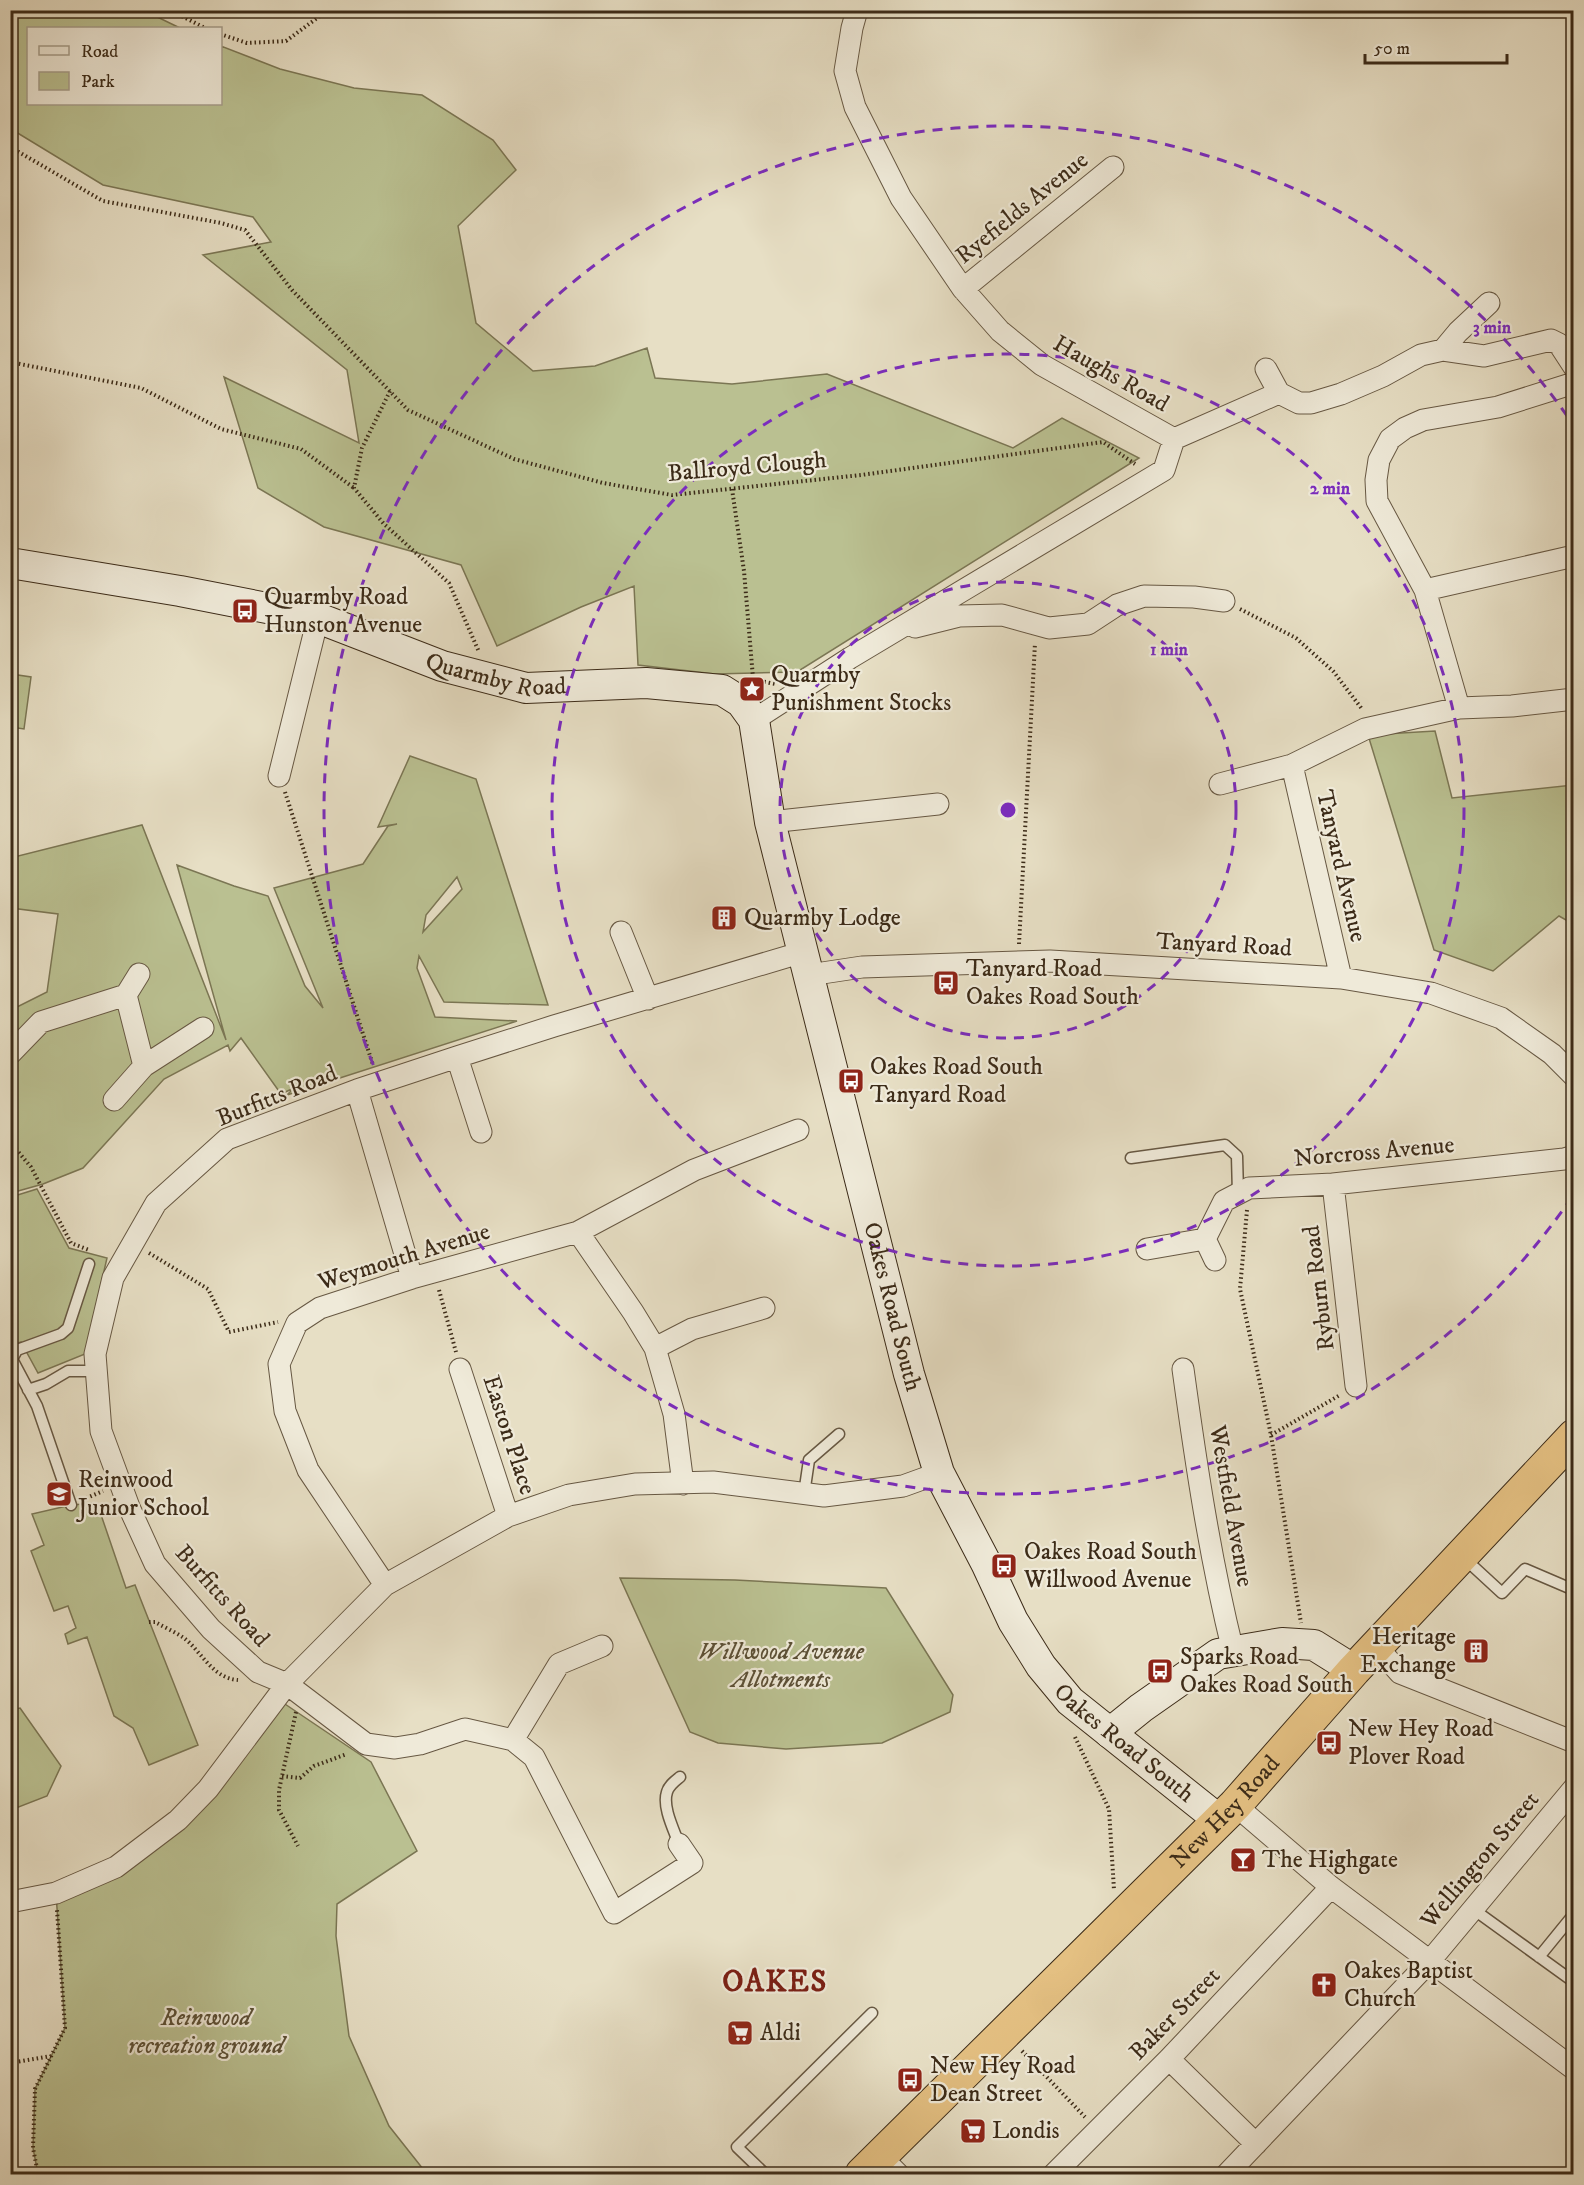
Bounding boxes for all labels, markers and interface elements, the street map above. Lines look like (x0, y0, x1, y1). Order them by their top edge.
legend (27, 27, 222, 105)
scale bar (1365, 27, 1508, 65)
text: 50 m (1374, 38, 1410, 60)
text: Road (81, 41, 118, 63)
text: Park (81, 71, 115, 93)
street label: Ryefields Avenue (950, 145, 1094, 271)
text: 3 min (1473, 317, 1512, 339)
street label: Haughs Road (1048, 329, 1174, 419)
street label: Ballroyd Clough (666, 445, 828, 489)
text: 2 min (1310, 478, 1351, 500)
place label: Quarmby Road Hunston Avenue (264, 582, 422, 640)
bus stop icon: Quarmby Road Hunston Avenue (230, 596, 260, 626)
text: 1 min (1150, 639, 1189, 661)
street label: Quarmby Road (421, 646, 567, 704)
place label: Quarmby Punishment Stocks (771, 660, 951, 718)
place icon: Quarmby Punishment Stocks (737, 674, 767, 704)
street label: Tanyard Avenue (1309, 787, 1373, 945)
centre of rings (998, 800, 1018, 820)
building icon: Quarmby Lodge (709, 903, 739, 933)
place label: Quarmby Lodge (744, 903, 901, 933)
street label: Tanyard Road (1155, 926, 1293, 964)
place label: Tanyard Road Oakes Road South (966, 954, 1139, 1012)
bus stop icon: Tanyard Road Oakes Road South (931, 968, 961, 998)
place label: Oakes Road South Tanyard Road (870, 1052, 1043, 1110)
street label: Burfitts Road (212, 1058, 342, 1134)
bus stop icon: Oakes Road South Tanyard Road (836, 1066, 866, 1096)
street label: Norcross Avenue (1293, 1130, 1456, 1174)
street label: Weymouth Avenue (314, 1217, 494, 1298)
street label: Oakes Road South (856, 1219, 928, 1395)
street label: Ryburn Road (1296, 1224, 1342, 1352)
street label: Easton Place (476, 1372, 542, 1499)
street label: Westfield Avenue (1202, 1422, 1260, 1589)
place label: Reinwood Junior School (76, 1465, 210, 1523)
school or university icon: Reinwood Junior School (44, 1479, 74, 1509)
place label: Oakes Road South Willwood Avenue (1023, 1537, 1197, 1595)
street label: Burfitts Road (168, 1539, 276, 1653)
bus stop icon: Oakes Road South Willwood Avenue (989, 1551, 1019, 1581)
place label: Heritage Exchange (1360, 1622, 1456, 1680)
building icon: Heritage Exchange (1461, 1636, 1491, 1666)
park label: Willwood Avenue Allotments (698, 1637, 865, 1695)
place label: Sparks Road Oakes Road South (1180, 1642, 1353, 1700)
bus stop icon: Sparks Road Oakes Road South (1145, 1656, 1175, 1686)
street label: Oakes Road South (1047, 1677, 1201, 1810)
place label: New Hey Road Plover Road (1348, 1714, 1494, 1772)
bus stop icon: New Hey Road Plover Road (1314, 1728, 1344, 1758)
street label: New Hey Road (1164, 1749, 1287, 1875)
street label: Wellington Street (1413, 1785, 1546, 1935)
bar icon: The Highgate (1228, 1845, 1258, 1875)
place label: The Highgate (1262, 1845, 1398, 1875)
place label: Oakes Baptist Church (1344, 1956, 1473, 2014)
street label: Baker Street (1123, 1961, 1227, 2067)
district label: OAKES (722, 1964, 828, 2001)
church icon: Oakes Baptist Church (1309, 1970, 1339, 2000)
park label: Reinwood recreation ground (128, 2003, 287, 2061)
supermarket icon: Aldi (725, 2018, 755, 2048)
place label: Aldi (760, 2018, 801, 2048)
place label: New Hey Road Dean Street (930, 2051, 1076, 2109)
bus stop icon: New Hey Road Dean Street (895, 2065, 925, 2095)
supermarket icon: Londis (958, 2116, 988, 2146)
place label: Londis (992, 2116, 1060, 2146)

